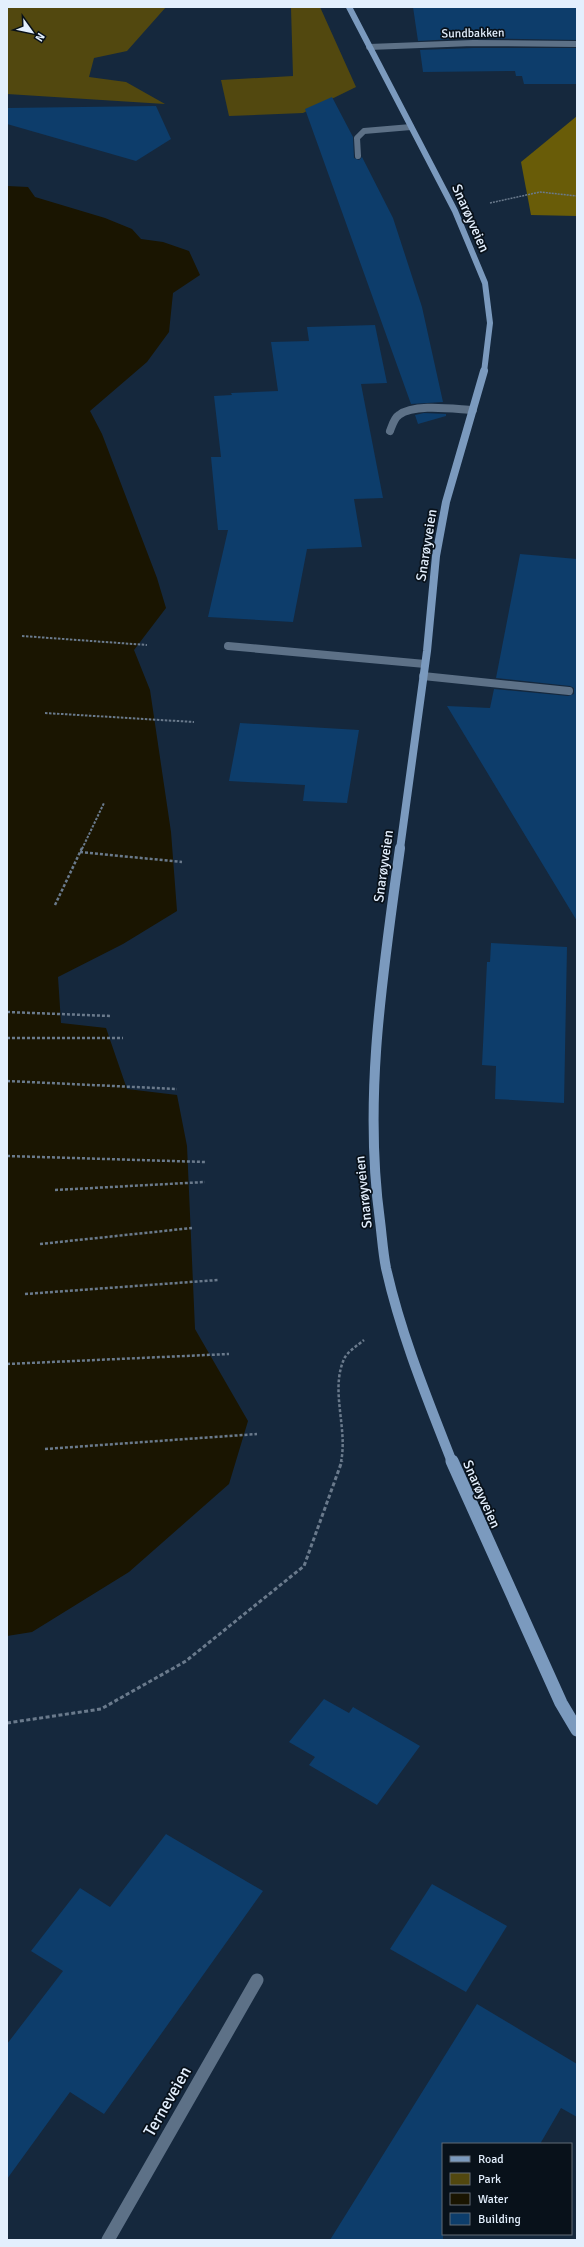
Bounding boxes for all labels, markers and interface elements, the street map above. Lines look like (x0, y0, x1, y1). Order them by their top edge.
north arrow (12, 12, 52, 52)
street label: Sundbakken (441, 25, 505, 42)
text: N (32, 30, 48, 44)
street label: Snarøyveien (448, 182, 493, 255)
street label: Snarøyveien (412, 508, 441, 582)
street label: Snarøyveien (370, 829, 397, 903)
street label: Snarøyveien (351, 1155, 376, 1229)
street label: Snarøyveien (459, 1458, 504, 1531)
street label: Terneveien (139, 2062, 196, 2140)
legend (442, 2143, 572, 2235)
text: Road (478, 2152, 504, 2167)
text: Park (478, 2172, 501, 2187)
text: Water (478, 2192, 509, 2207)
text: Building (478, 2212, 521, 2227)

